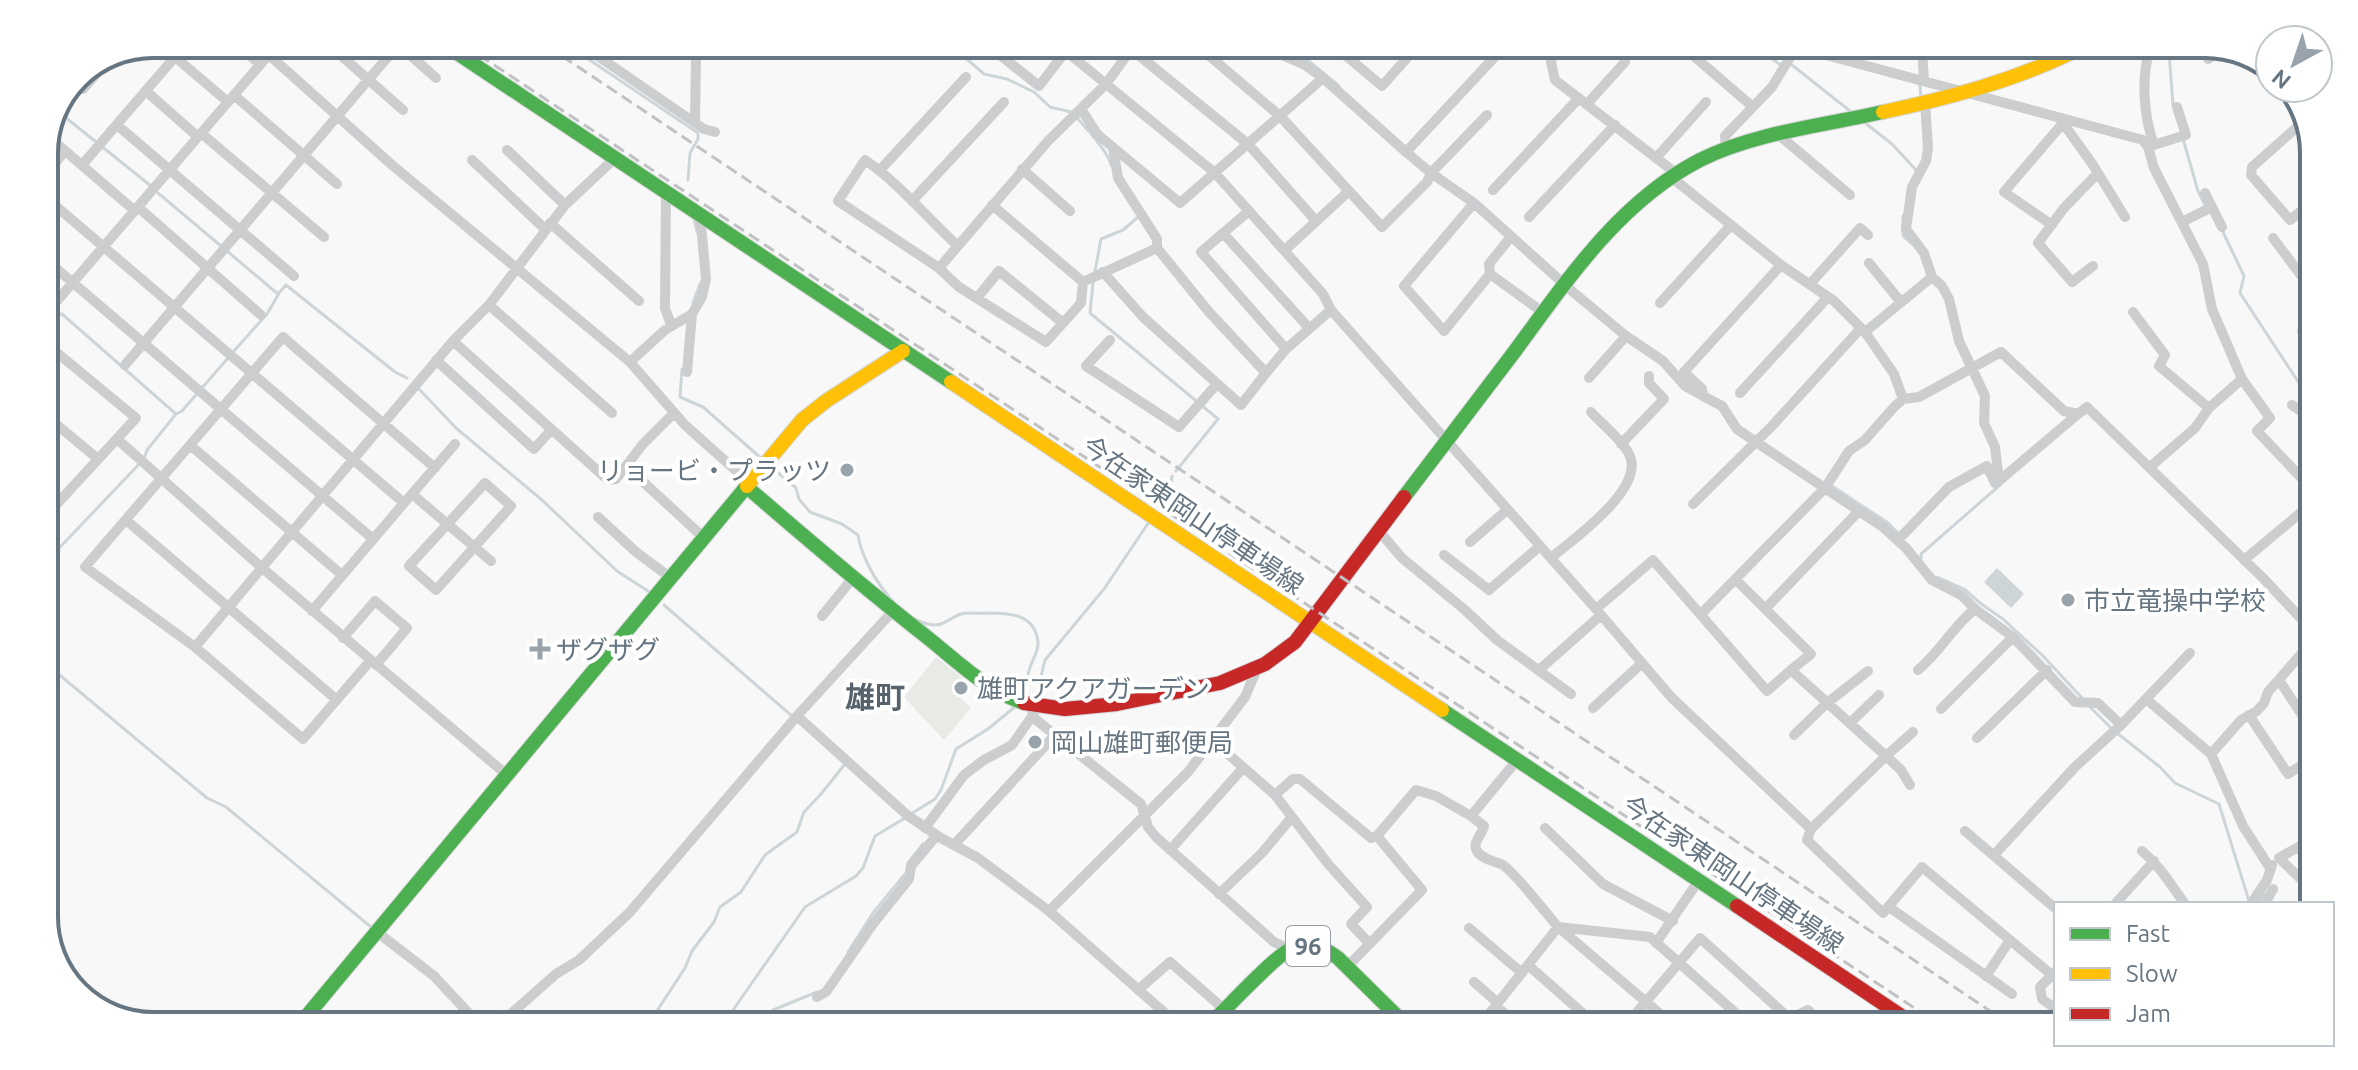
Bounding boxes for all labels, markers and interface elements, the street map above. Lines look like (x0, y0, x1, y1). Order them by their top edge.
north arrow (2254, 24, 2334, 104)
text: N (2266, 65, 2295, 95)
street label: 今在家東岡山停車場線 (1077, 430, 1309, 600)
place label: リョービ・プラッツ (597, 456, 831, 485)
marker: リョービ・プラッツ (838, 461, 856, 479)
place label: 市立竜操中学校 (2084, 586, 2266, 615)
marker: 市立竜操中学校 (2059, 591, 2077, 609)
place label: ザグザグ (556, 635, 660, 664)
marker: ザグザグ (531, 640, 549, 658)
place label: 雄町アクアガーデン (977, 674, 1210, 703)
marker: 雄町アクアガーデン (952, 679, 970, 697)
district label: 雄町 (845, 680, 905, 714)
place label: 岡山雄町郵便局 (1051, 728, 1233, 757)
marker: 岡山雄町郵便局 (1026, 733, 1044, 751)
street label: 今在家東岡山停車場線 (1617, 789, 1849, 959)
legend (2054, 902, 2334, 1046)
text: Fast (2126, 920, 2170, 947)
road number: 96 (1286, 926, 1330, 966)
text: Slow (2126, 960, 2178, 987)
text: Jam (2126, 1000, 2171, 1027)

